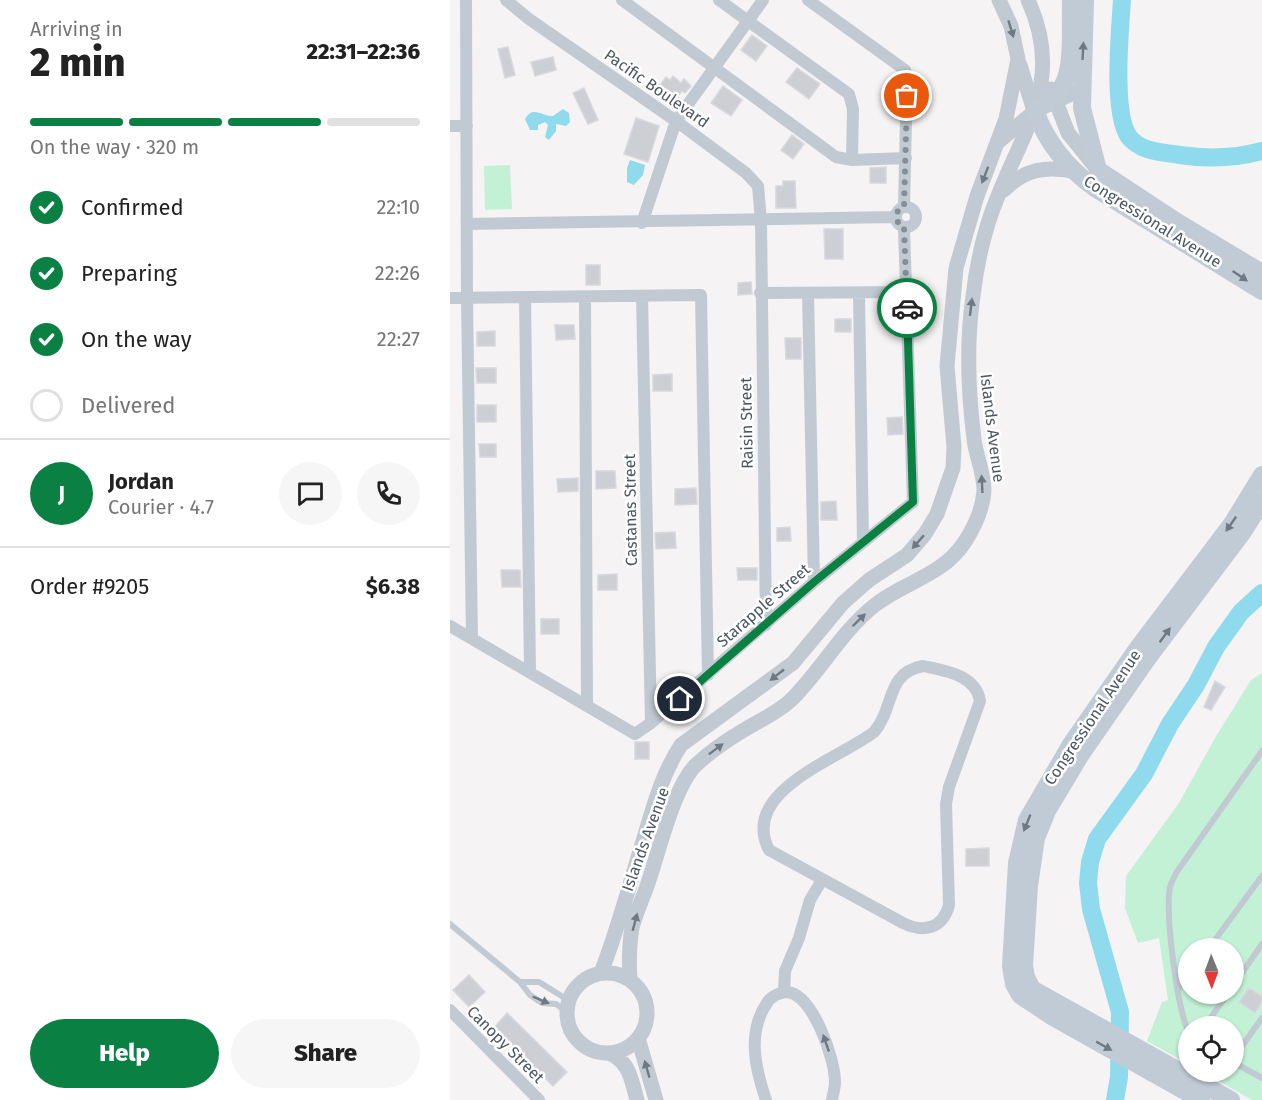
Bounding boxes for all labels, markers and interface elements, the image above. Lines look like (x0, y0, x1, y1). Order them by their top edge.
text: Arriving in (30, 17, 123, 41)
one-way arrow (1007, 20, 1017, 38)
text: 22:31–22:36 (306, 38, 420, 65)
text: 2 min (30, 40, 126, 86)
one-way arrow (1078, 41, 1087, 60)
street label: Pacific Boulevard (601, 45, 713, 132)
pin (881, 70, 932, 121)
icon: bag (890, 79, 923, 112)
text: On the way · 320 m (30, 135, 199, 159)
one-way arrow (979, 166, 989, 184)
street label: Congressional Avenue (1080, 171, 1225, 272)
icon: check (30, 191, 63, 224)
text: Confirmed (81, 194, 184, 221)
text: 22:10 (376, 195, 420, 219)
icon: check (30, 257, 63, 290)
text: Preparing (81, 260, 177, 287)
text: 22:26 (375, 261, 420, 285)
one-way arrow (1231, 270, 1247, 282)
courier (877, 278, 937, 338)
icon: car (891, 292, 924, 325)
one-way arrow (967, 298, 976, 317)
icon: check (30, 323, 63, 356)
text: On the way (81, 326, 192, 353)
text: 22:27 (377, 327, 420, 351)
street label: Islands Avenue (976, 373, 1009, 483)
street label: Raisin Street (736, 377, 757, 469)
text: Delivered (81, 392, 176, 419)
street label: Castanas Street (620, 454, 641, 566)
button: chat (279, 462, 342, 525)
button: phone (357, 462, 420, 525)
text: Jordan (108, 468, 174, 495)
one-way arrow (977, 475, 987, 494)
text: J (58, 480, 65, 507)
text: Courier · 4.7 (108, 495, 214, 519)
one-way arrow (1225, 516, 1237, 532)
one-way arrow (912, 534, 925, 549)
street label: Starapple Street (713, 560, 814, 651)
text: Order #9205 (30, 573, 149, 600)
text: $6.38 (366, 573, 420, 600)
one-way arrow (851, 613, 866, 627)
one-way arrow (1159, 627, 1171, 643)
street label: Congressional Avenue (1040, 646, 1145, 788)
one-way arrow (770, 668, 785, 680)
pin (654, 673, 705, 724)
icon: home (663, 682, 696, 715)
one-way arrow (707, 743, 723, 755)
street label: Islands Avenue (618, 785, 673, 894)
one-way arrow (1022, 815, 1032, 833)
one-way arrow (630, 913, 640, 931)
north arrow (1178, 938, 1244, 1004)
map controls (1178, 938, 1244, 1082)
one-way arrow (532, 995, 550, 1005)
street label: Canopy Street (463, 1002, 548, 1087)
button: locate (1178, 1016, 1244, 1082)
button: Help (30, 1019, 219, 1088)
button: Share (231, 1019, 420, 1088)
one-way arrow (821, 1034, 831, 1052)
one-way arrow (1095, 1041, 1112, 1051)
one-way arrow (642, 1060, 651, 1078)

